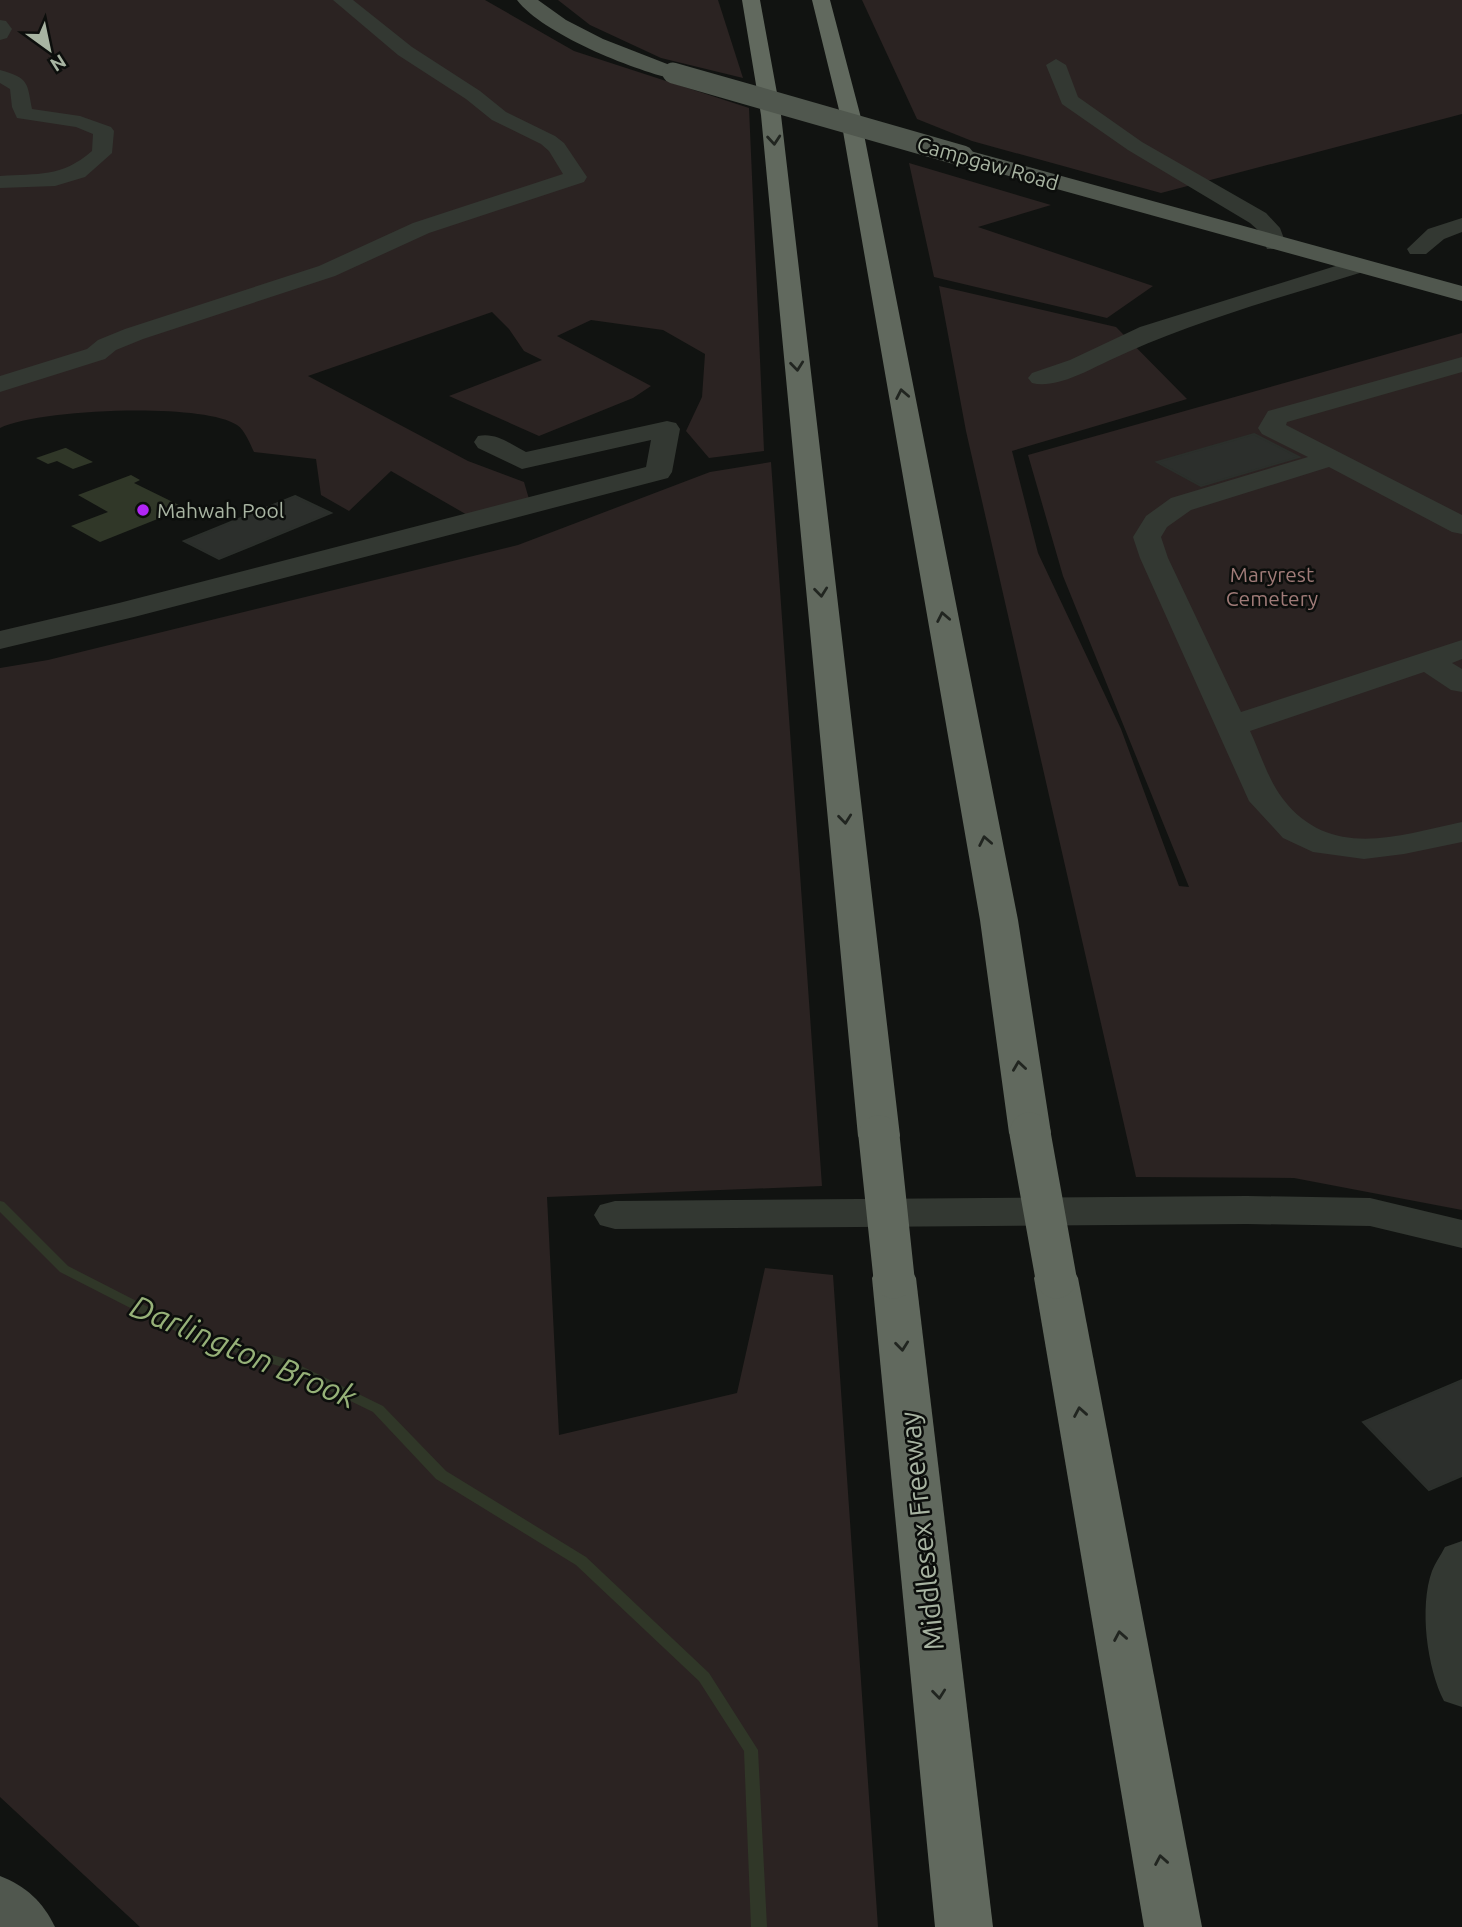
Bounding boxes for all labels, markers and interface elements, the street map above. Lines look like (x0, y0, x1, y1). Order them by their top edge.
north arrow (14, 14, 84, 84)
text: N (46, 50, 70, 76)
street label: Campgaw Road (914, 131, 1062, 195)
one-way arrow (766, 134, 781, 146)
one-way arrow (790, 360, 805, 372)
one-way arrow (895, 388, 910, 400)
place label: Mahwah Pool (157, 498, 284, 522)
marker: Mahwah Pool (135, 502, 151, 518)
park label: Maryrest Cemetery (1226, 562, 1318, 610)
one-way arrow (814, 586, 829, 598)
one-way arrow (936, 611, 951, 623)
one-way arrow (838, 813, 853, 824)
one-way arrow (978, 835, 993, 847)
one-way arrow (1011, 1060, 1026, 1072)
water label: Darlington Brook (125, 1287, 363, 1415)
one-way arrow (894, 1340, 909, 1352)
one-way arrow (1073, 1406, 1088, 1418)
street label: Middlesex Freeway (893, 1410, 949, 1652)
one-way arrow (1114, 1630, 1129, 1642)
one-way arrow (931, 1688, 946, 1700)
one-way arrow (1154, 1854, 1169, 1866)

